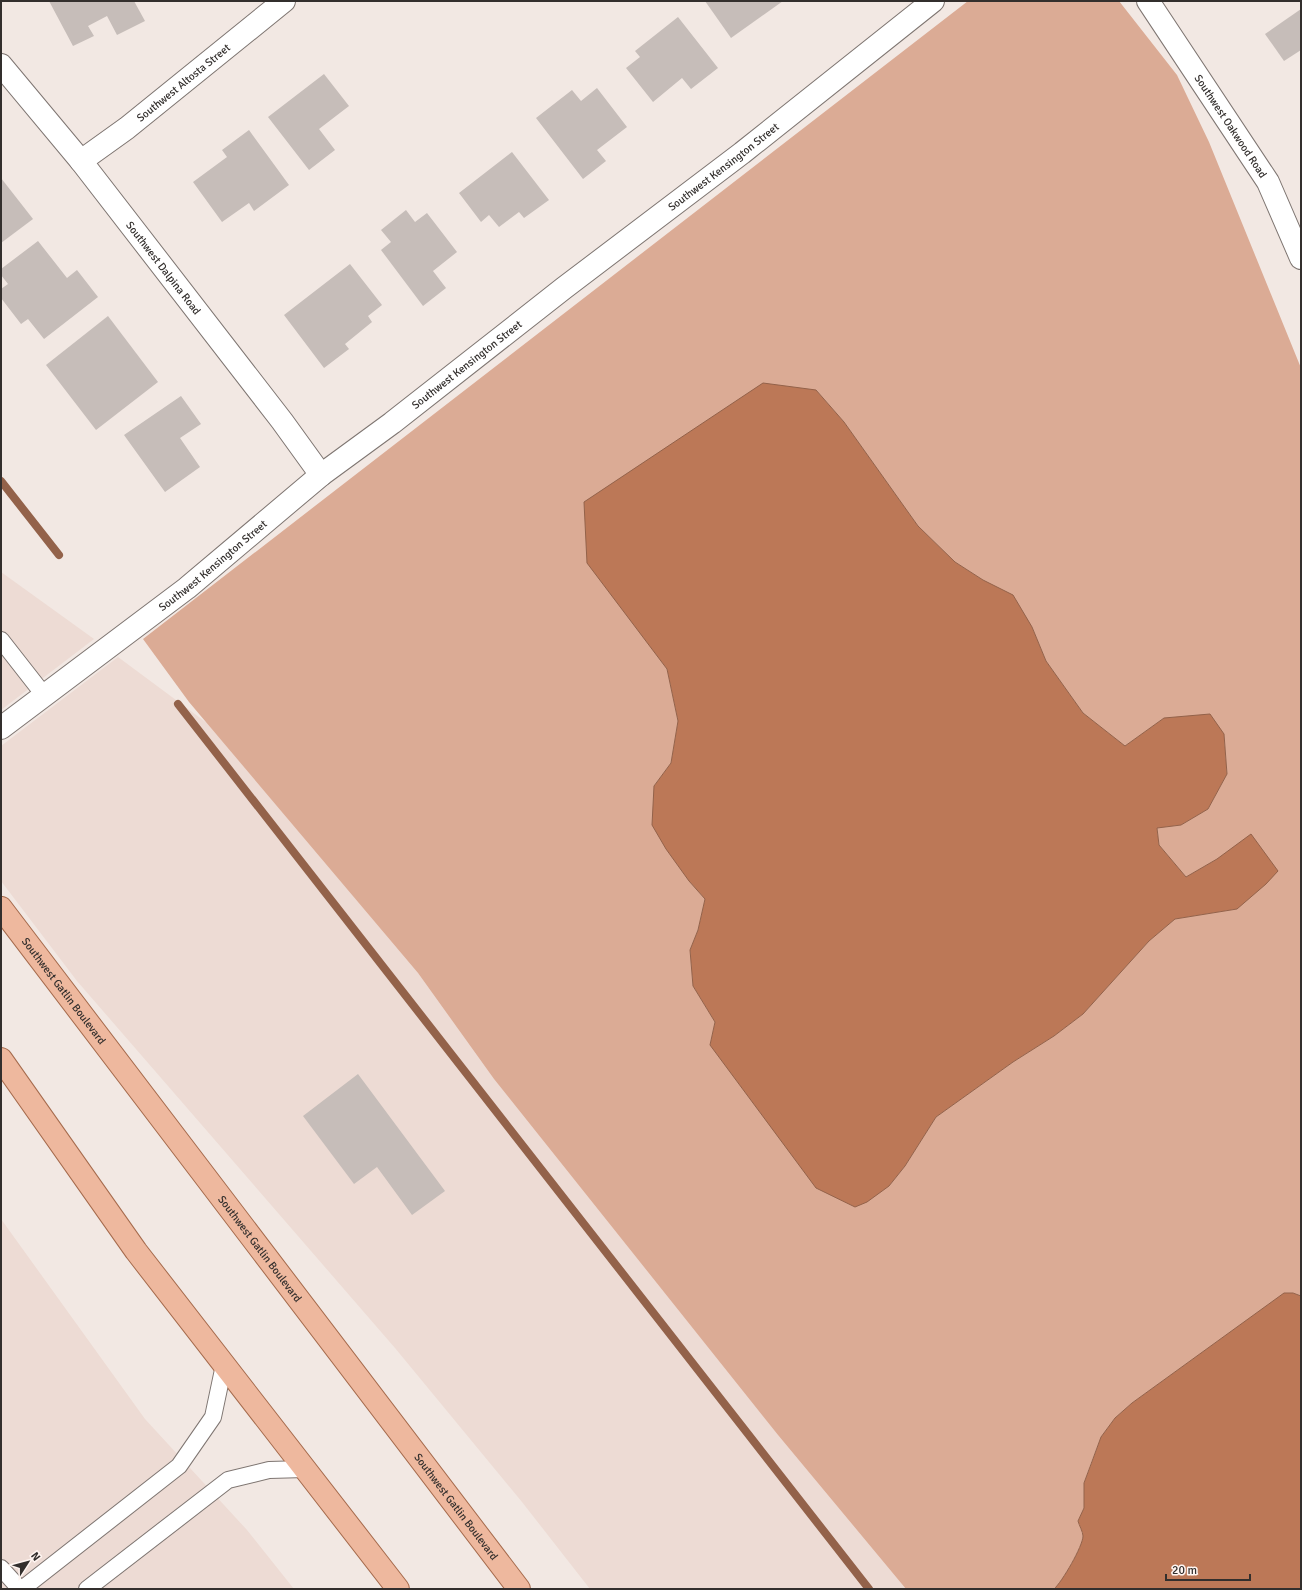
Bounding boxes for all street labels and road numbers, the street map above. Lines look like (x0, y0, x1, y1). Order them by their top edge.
street label: Southwest Altosta Street (134, 41, 233, 124)
street label: Southwest Oakwood Road (1192, 72, 1270, 180)
street label: Southwest Kensington Street (665, 120, 781, 213)
street label: Southwest Dalpina Road (123, 219, 204, 317)
street label: Southwest Kensington Street (409, 317, 524, 412)
street label: Southwest Kensington Street (156, 517, 270, 614)
street label: Southwest Gatlin Boulevard (19, 935, 109, 1047)
street label: Southwest Gatlin Boulevard (215, 1193, 305, 1305)
street label: Southwest Gatlin Boulevard (412, 1451, 501, 1562)

